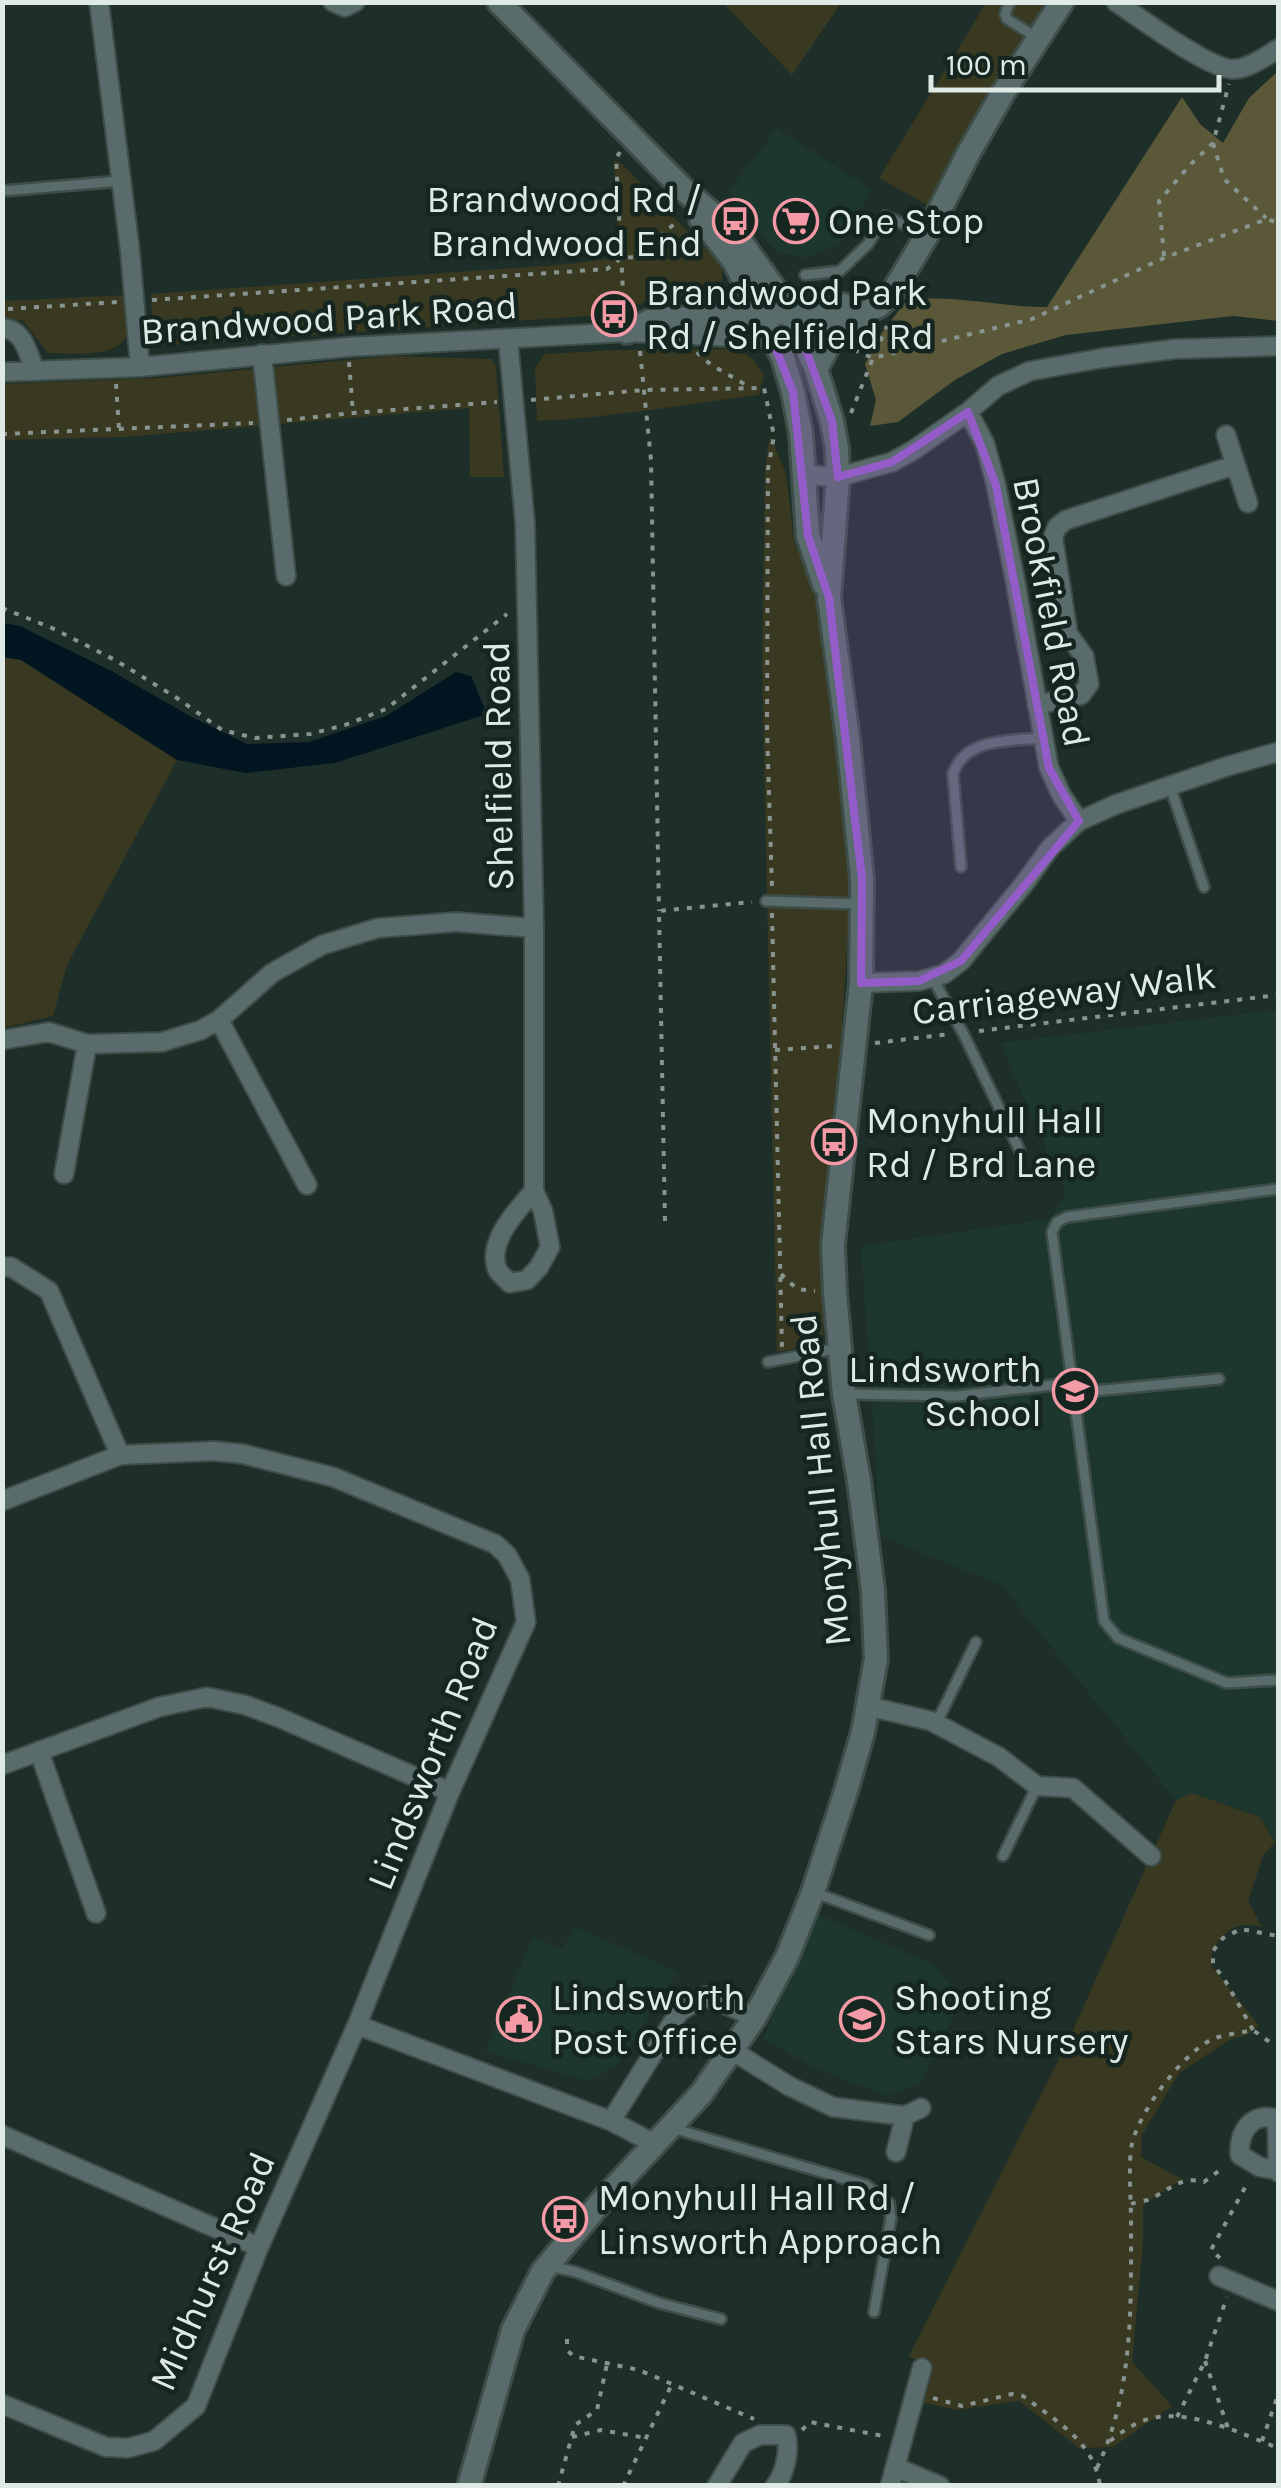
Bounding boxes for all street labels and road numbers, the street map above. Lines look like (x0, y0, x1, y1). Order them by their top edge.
street label: Brandwood Park Road (139, 283, 519, 354)
street label: Brookfield Road (1003, 473, 1100, 751)
street label: Shelfield Road (474, 641, 523, 891)
street label: Carriageway Walk (910, 953, 1219, 1034)
street label: Monyhull Hall Road (781, 1312, 860, 1648)
street label: Lindsworth Road (357, 1610, 508, 1896)
street label: Midhurst Road (140, 2145, 285, 2398)

